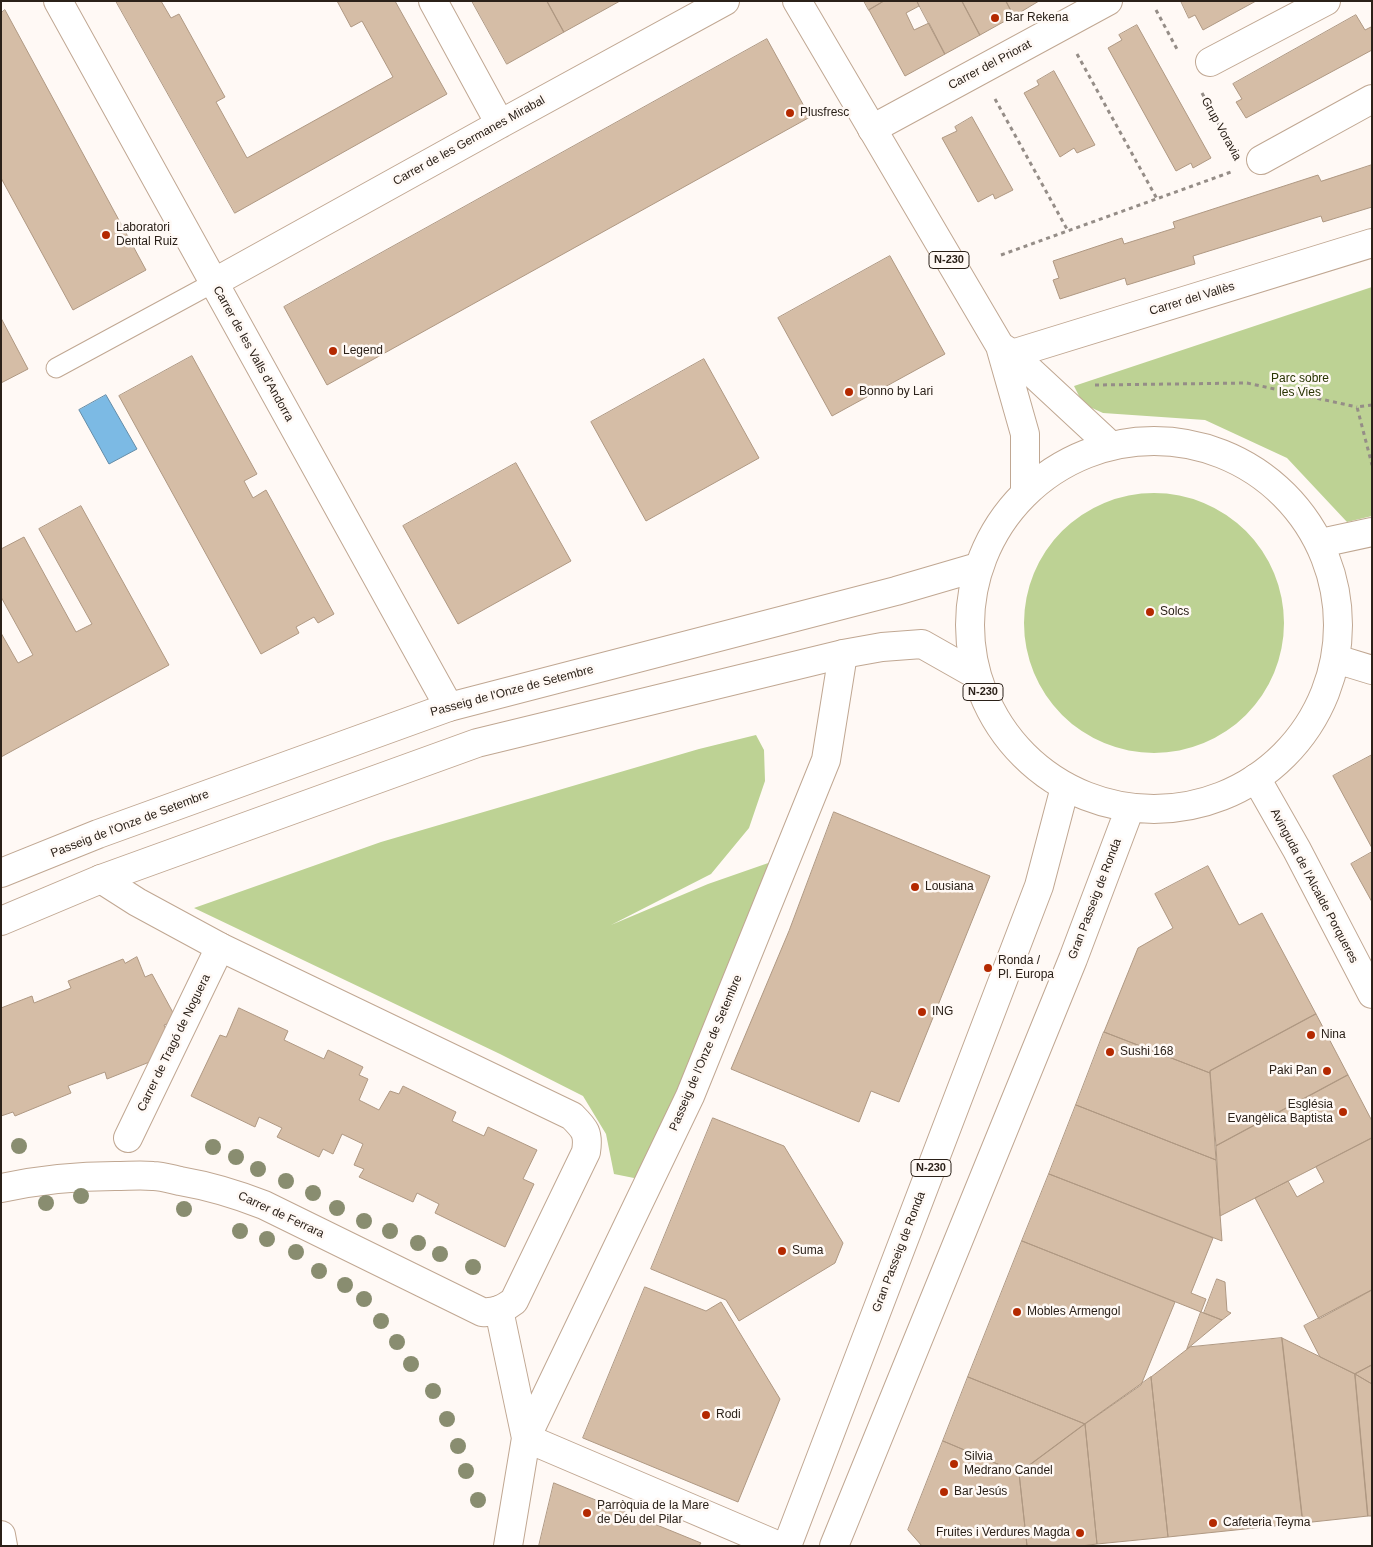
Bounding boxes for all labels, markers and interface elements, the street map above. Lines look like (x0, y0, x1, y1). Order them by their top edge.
place label: Bar Rekena (1005, 11, 1068, 25)
marker: Bar Rekena (989, 12, 1001, 24)
street label: Carrer del Priorat (946, 37, 1034, 93)
street label: Carrer de les Germanes Mirabal (391, 93, 547, 189)
street label: Grup Voravia (1198, 95, 1244, 163)
place label: Plusfresc (800, 106, 849, 120)
marker: Plusfresc (784, 107, 796, 119)
place label: Laboratori Dental Ruiz (116, 221, 178, 249)
marker: Laboratori Dental Ruiz (100, 229, 112, 241)
road number: N-230 (929, 252, 969, 268)
street label: Carrer del Vallès (1148, 279, 1236, 319)
street label: Carrer de les Valls d'Andorra (210, 284, 296, 424)
place label: Legend (343, 344, 383, 358)
marker: Legend (327, 345, 339, 357)
park label: Parc sobre les Vies (1271, 372, 1329, 400)
place label: Bonno by Lari (859, 385, 933, 399)
marker: Bonno by Lari (843, 386, 855, 398)
place label: Solcs (1160, 605, 1189, 619)
marker: Solcs (1144, 606, 1156, 618)
street label: Passeig de l'Onze de Setembre (429, 662, 595, 720)
road number: N-230 (963, 684, 1003, 700)
street label: Passeig de l'Onze de Setembre (49, 787, 211, 861)
street label: Avinguda de l'Alcalde Porqueres (1267, 806, 1361, 966)
street label: Gran Passeig de Ronda (1065, 837, 1125, 961)
place label: Lousiana (925, 880, 974, 894)
marker: Lousiana (909, 881, 921, 893)
place label: Ronda / Pl. Europa (998, 954, 1054, 982)
marker: Ronda / Pl. Europa (982, 962, 994, 974)
street label: Carrer de Tragó de Noguera (134, 972, 214, 1114)
street label: Passeig de l'Onze de Setembre (666, 973, 746, 1133)
place label: ING (932, 1005, 953, 1019)
marker: ING (916, 1006, 928, 1018)
place label: Nina (1321, 1028, 1346, 1042)
marker: Nina (1305, 1029, 1317, 1041)
place label: Sushi 168 (1120, 1045, 1173, 1059)
marker: Sushi 168 (1104, 1046, 1116, 1058)
place label: Paki Pan (1269, 1064, 1317, 1078)
marker: Paki Pan (1321, 1065, 1333, 1077)
place label: Església Evangèlica Baptista (1228, 1098, 1333, 1126)
marker: Església Evangèlica Baptista (1337, 1106, 1349, 1118)
road number: N-230 (911, 1160, 951, 1176)
street label: Carrer de Ferrara (236, 1189, 326, 1241)
street label: Gran Passeig de Ronda (869, 1190, 929, 1314)
place label: Suma (792, 1244, 823, 1258)
marker: Suma (776, 1245, 788, 1257)
place label: Mobles Armengol (1027, 1305, 1120, 1319)
marker: Mobles Armengol (1011, 1306, 1023, 1318)
place label: Rodi (716, 1408, 741, 1422)
marker: Rodi (700, 1409, 712, 1421)
place label: Silvia Medrano Candel (964, 1450, 1053, 1478)
marker: Silvia Medrano Candel (948, 1458, 960, 1470)
place label: Bar Jesús (954, 1485, 1007, 1499)
marker: Bar Jesús (938, 1486, 950, 1498)
place label: Parròquia de la Mare de Déu del Pilar (597, 1499, 709, 1527)
marker: Parròquia de la Mare de Déu del Pilar (581, 1507, 593, 1519)
place label: Cafeteria Teyma (1223, 1516, 1310, 1530)
marker: Cafeteria Teyma (1207, 1517, 1219, 1529)
place label: Fruites i Verdures Magda (936, 1526, 1070, 1540)
marker: Fruites i Verdures Magda (1074, 1527, 1086, 1539)

